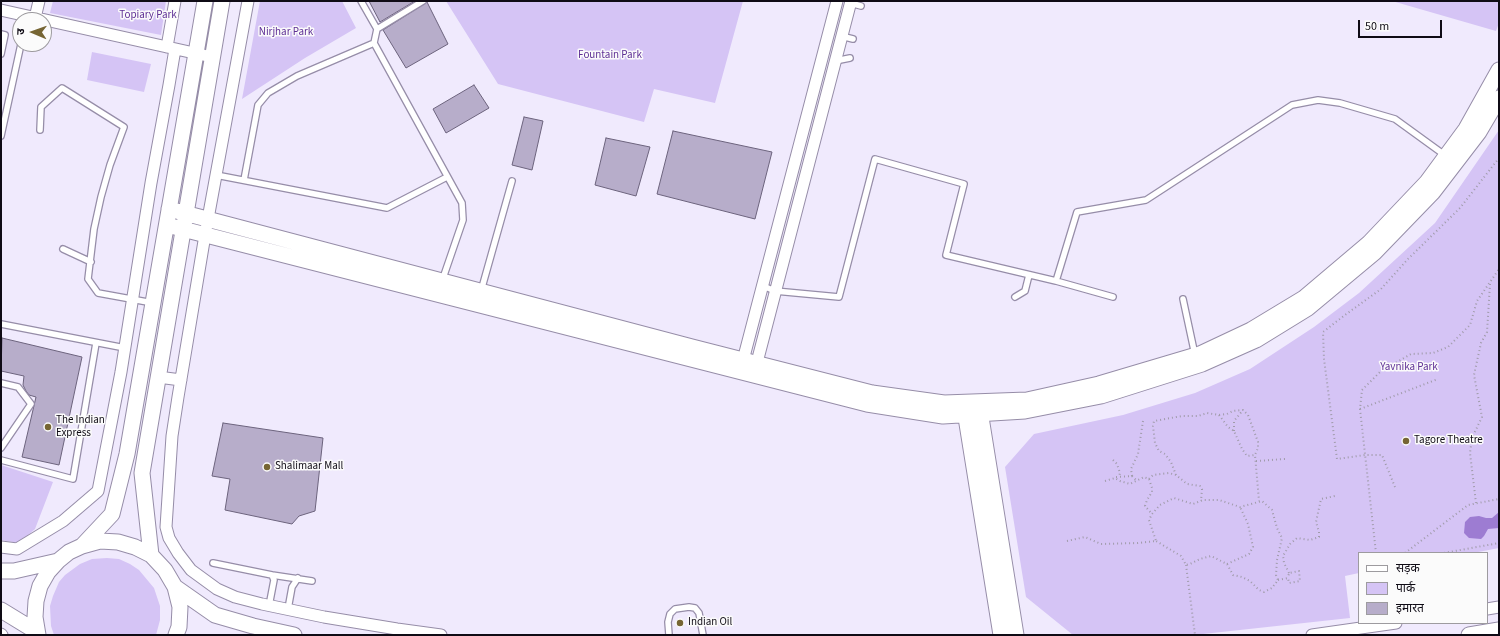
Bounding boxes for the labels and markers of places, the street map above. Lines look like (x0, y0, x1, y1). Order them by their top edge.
place label: The Indian Express (56, 414, 105, 440)
marker: The Indian Express (43, 422, 53, 432)
place label: Tagore Theatre (1414, 434, 1483, 448)
marker: Tagore Theatre (1401, 436, 1411, 446)
place label: Shalimaar Mall (275, 460, 343, 474)
marker: Shalimaar Mall (262, 462, 272, 472)
place label: Indian Oil (688, 616, 732, 630)
marker: Indian Oil (675, 618, 685, 628)

